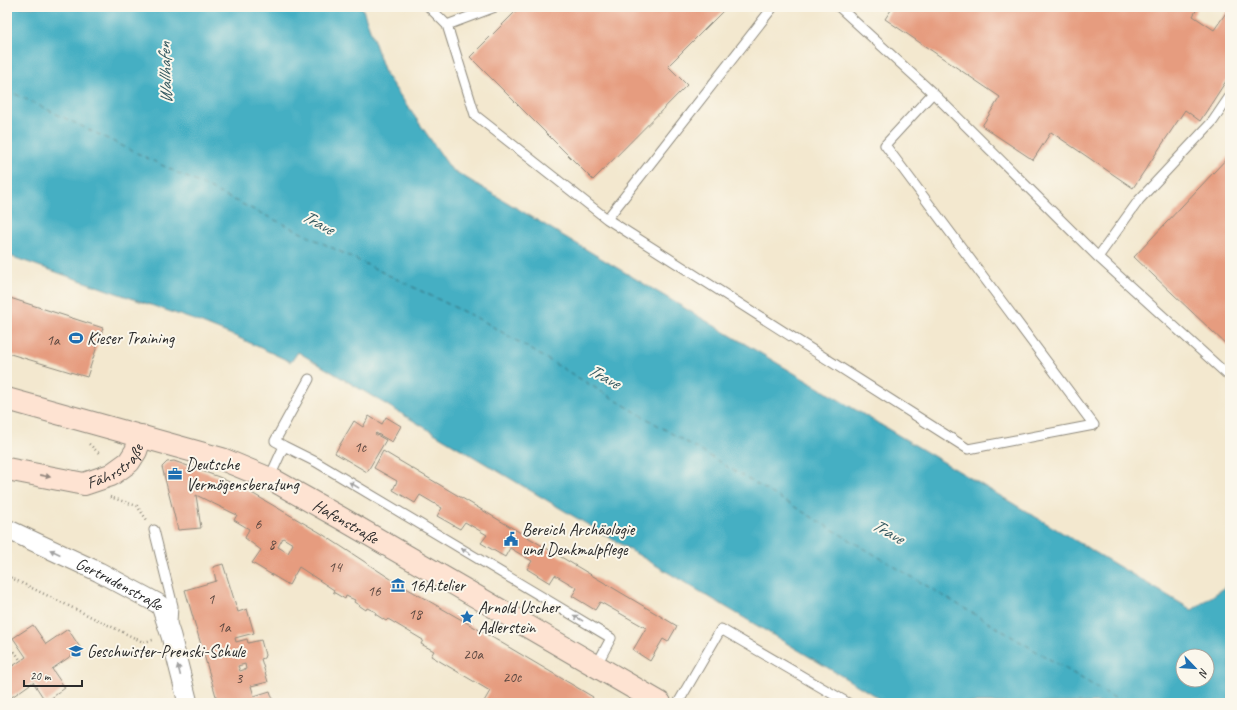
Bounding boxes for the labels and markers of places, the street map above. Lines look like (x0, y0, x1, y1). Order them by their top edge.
place label: Kieser Training (87, 328, 175, 349)
sports icon: Kieser Training (68, 330, 84, 346)
place label: Deutsche Vermögensberatung (186, 454, 300, 495)
office icon: Deutsche Vermögensberatung (167, 466, 183, 482)
place label: Bereich Archäologie und Denkmalpflege (522, 519, 636, 560)
public building icon: Bereich Archäologie und Denkmalpflege (503, 531, 519, 547)
place label: 16A.telier (409, 575, 467, 596)
museum icon: 16A.telier (390, 577, 406, 593)
place label: Arnold Uscher Adlerstein (478, 597, 562, 638)
place icon: Arnold Uscher Adlerstein (459, 609, 475, 625)
place label: Geschwister-Prenski-Schule (87, 641, 247, 662)
school or university icon: Geschwister-Prenski-Schule (68, 643, 84, 659)

